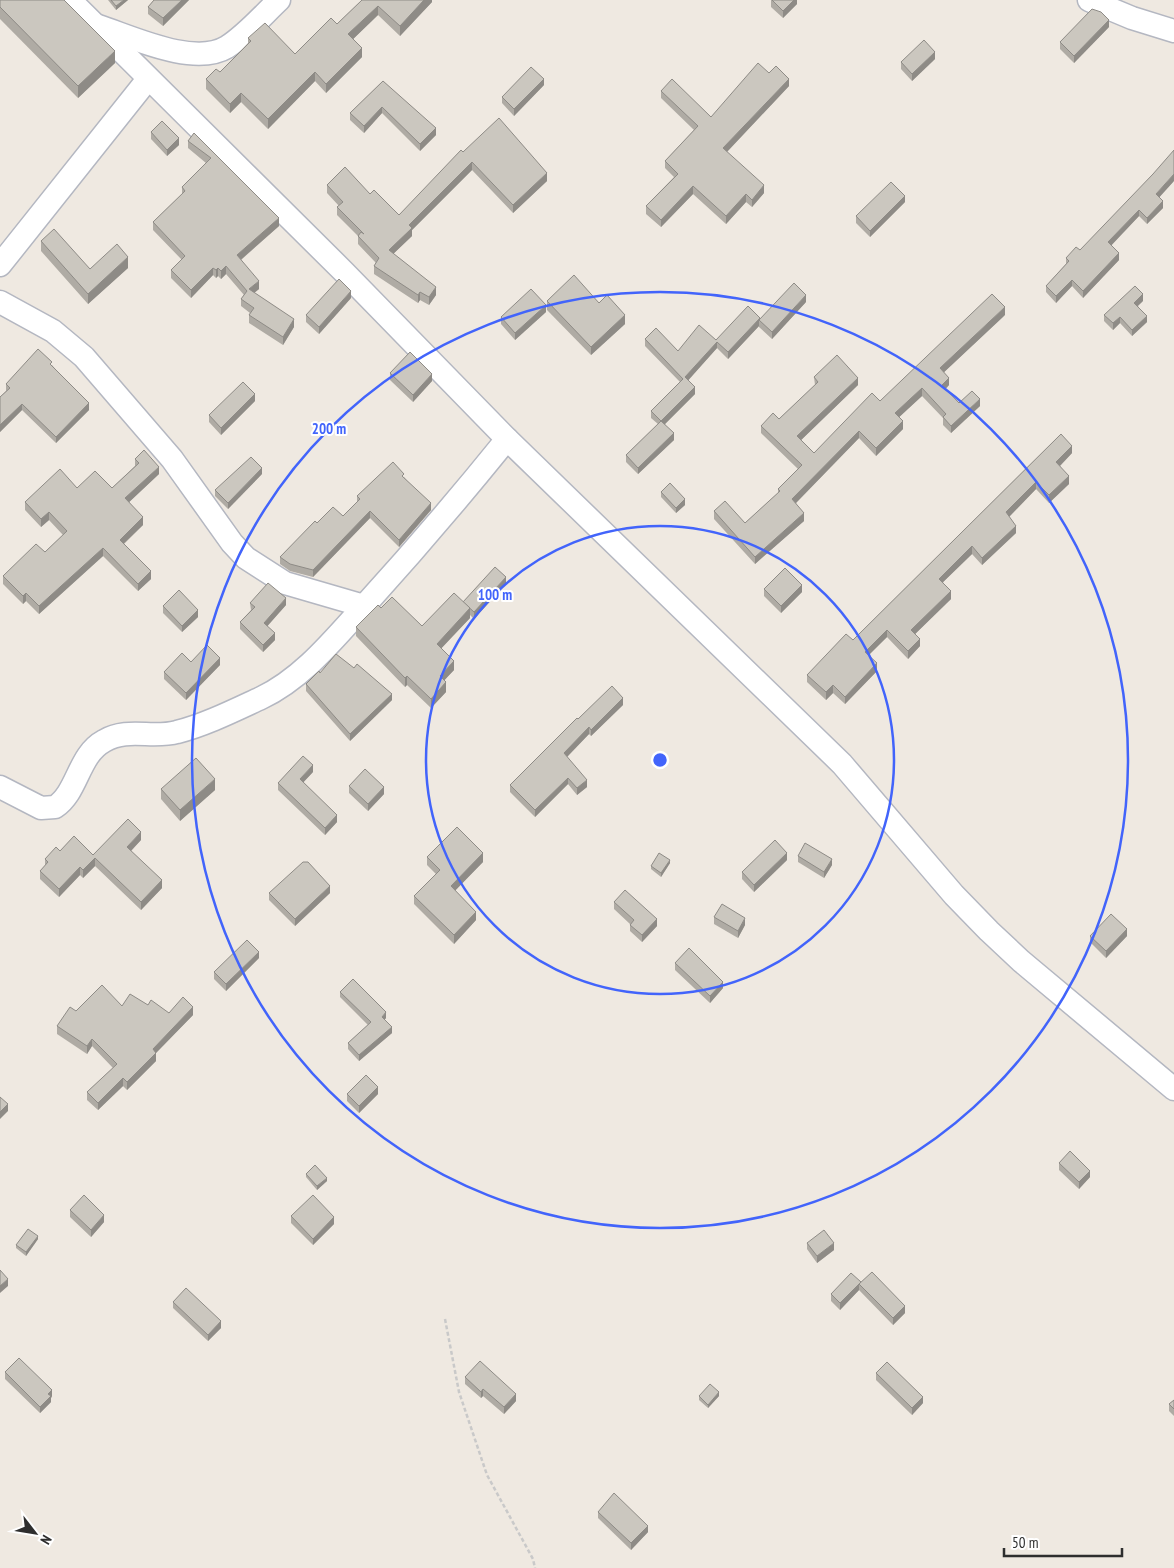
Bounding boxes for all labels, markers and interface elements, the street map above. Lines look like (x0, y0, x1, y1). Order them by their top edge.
text: 200 m (312, 419, 346, 438)
text: 100 m (478, 585, 512, 604)
centre of rings (651, 751, 669, 769)
north arrow (10, 1508, 60, 1558)
scale bar (1004, 1526, 1122, 1558)
text: N (36, 1532, 56, 1548)
text: 50 m (1012, 1533, 1038, 1552)

